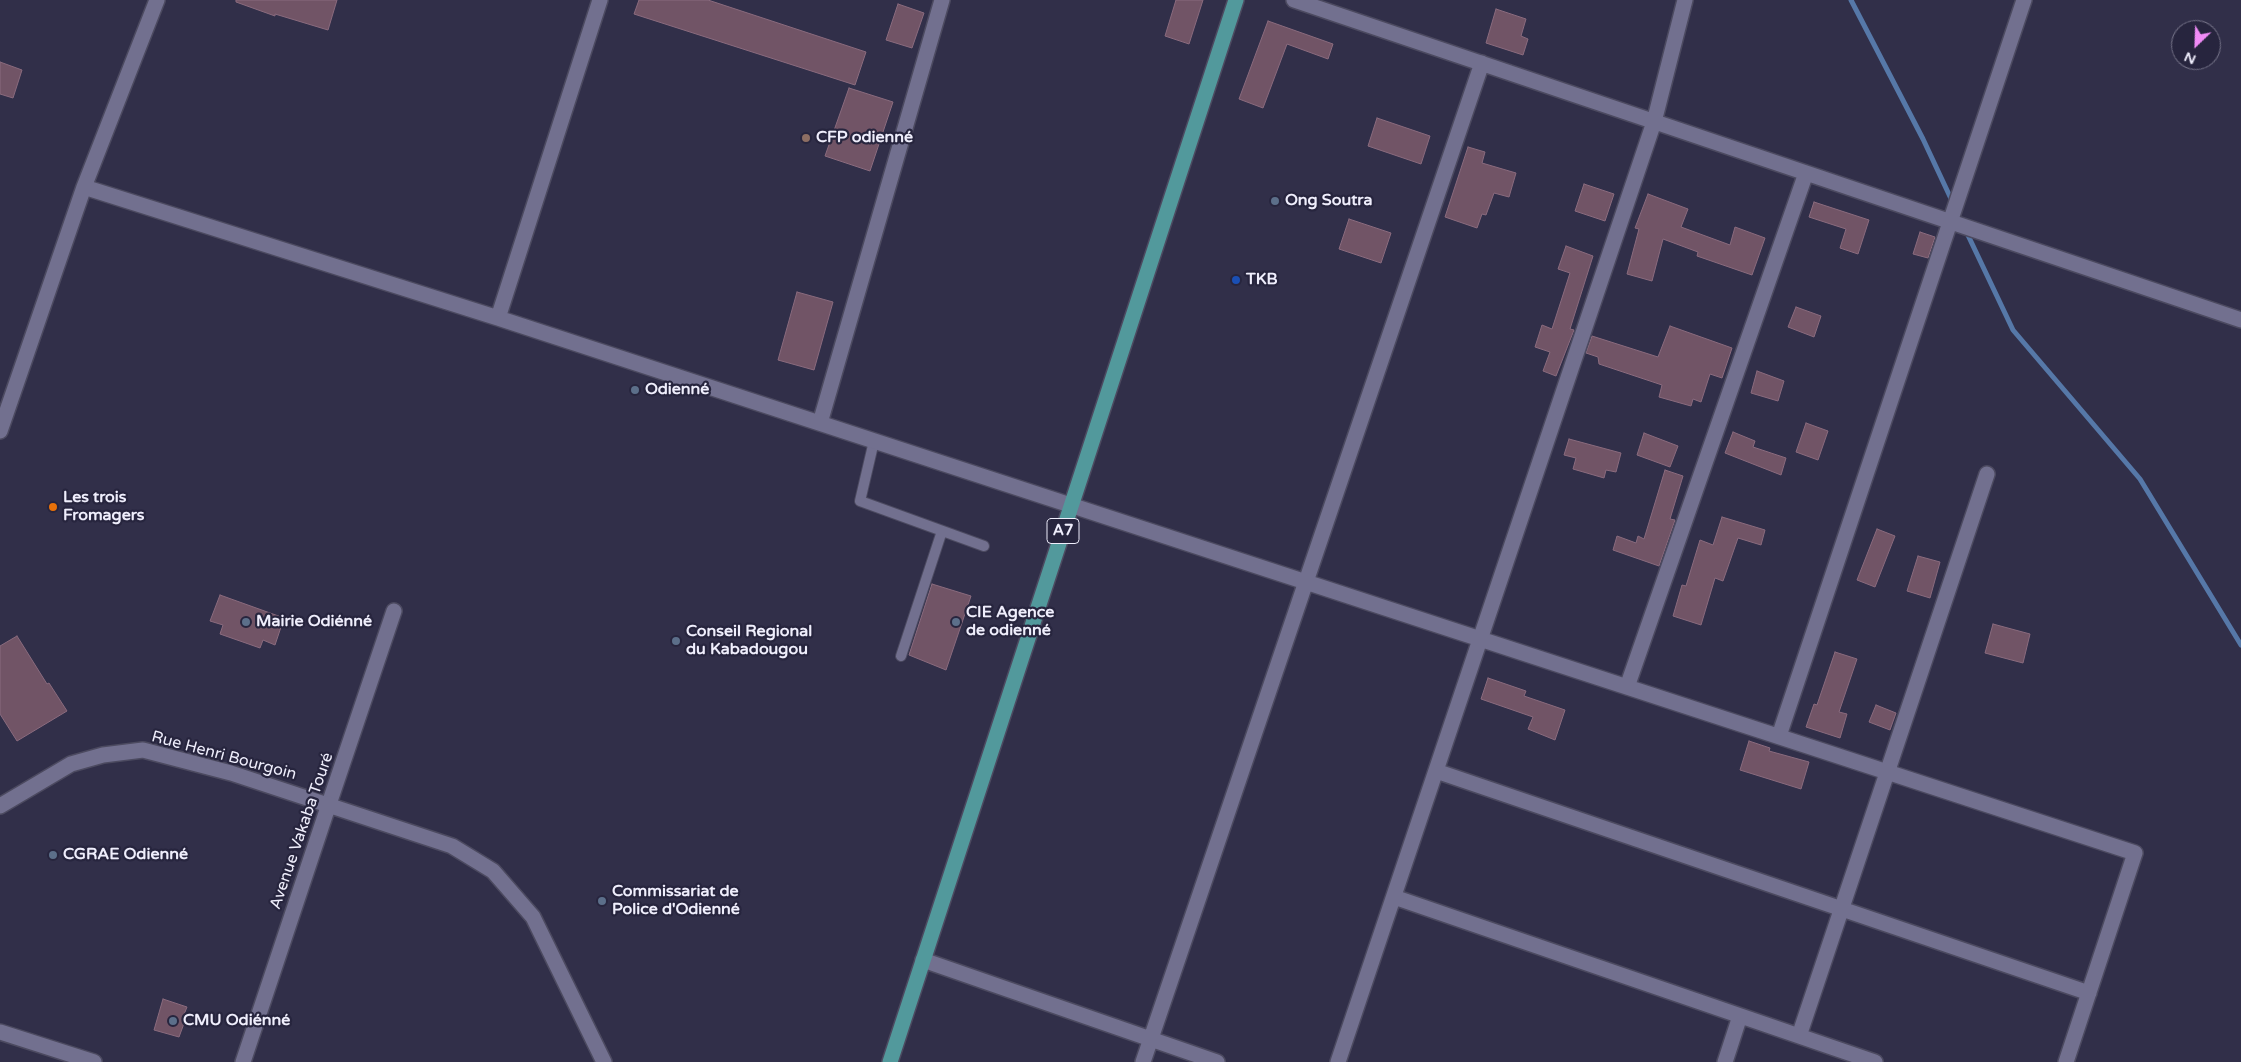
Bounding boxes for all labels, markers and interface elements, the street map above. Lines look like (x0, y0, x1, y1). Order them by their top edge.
north arrow (2171, 20, 2221, 70)
text: N (2182, 48, 2199, 68)
place label: CFP odienné (816, 128, 913, 148)
marker: CFP odienné (800, 132, 812, 144)
place label: Ong Soutra (1285, 191, 1372, 211)
marker: Ong Soutra (1269, 195, 1281, 207)
place label: TKB (1246, 270, 1278, 290)
marker: TKB (1230, 274, 1242, 286)
place label: Odienné (645, 380, 709, 400)
marker: Odienné (629, 384, 641, 396)
place label: Les trois Fromagers (63, 488, 145, 526)
marker: Les trois Fromagers (47, 501, 59, 513)
road number: A7 (1047, 518, 1079, 544)
place label: CIE Agence de odienné (966, 603, 1054, 641)
place label: Mairie Odiénné (256, 612, 372, 632)
marker: Mairie Odiénné (240, 616, 252, 628)
marker: CIE Agence de odienné (950, 616, 962, 628)
place label: Conseil Regional du Kabadougou (686, 622, 812, 660)
marker: Conseil Regional du Kabadougou (670, 635, 682, 647)
street label: Rue Henri Bourgoin (149, 727, 299, 785)
street label: Avenue Vakaba Touré (266, 750, 338, 912)
place label: CGRAE Odienné (63, 845, 188, 865)
marker: CGRAE Odienné (47, 849, 59, 861)
place label: Commissariat de Police d'Odienné (612, 882, 740, 920)
marker: Commissariat de Police d'Odienné (596, 895, 608, 907)
place label: CMU Odiénné (183, 1011, 290, 1031)
marker: CMU Odiénné (167, 1015, 179, 1027)

